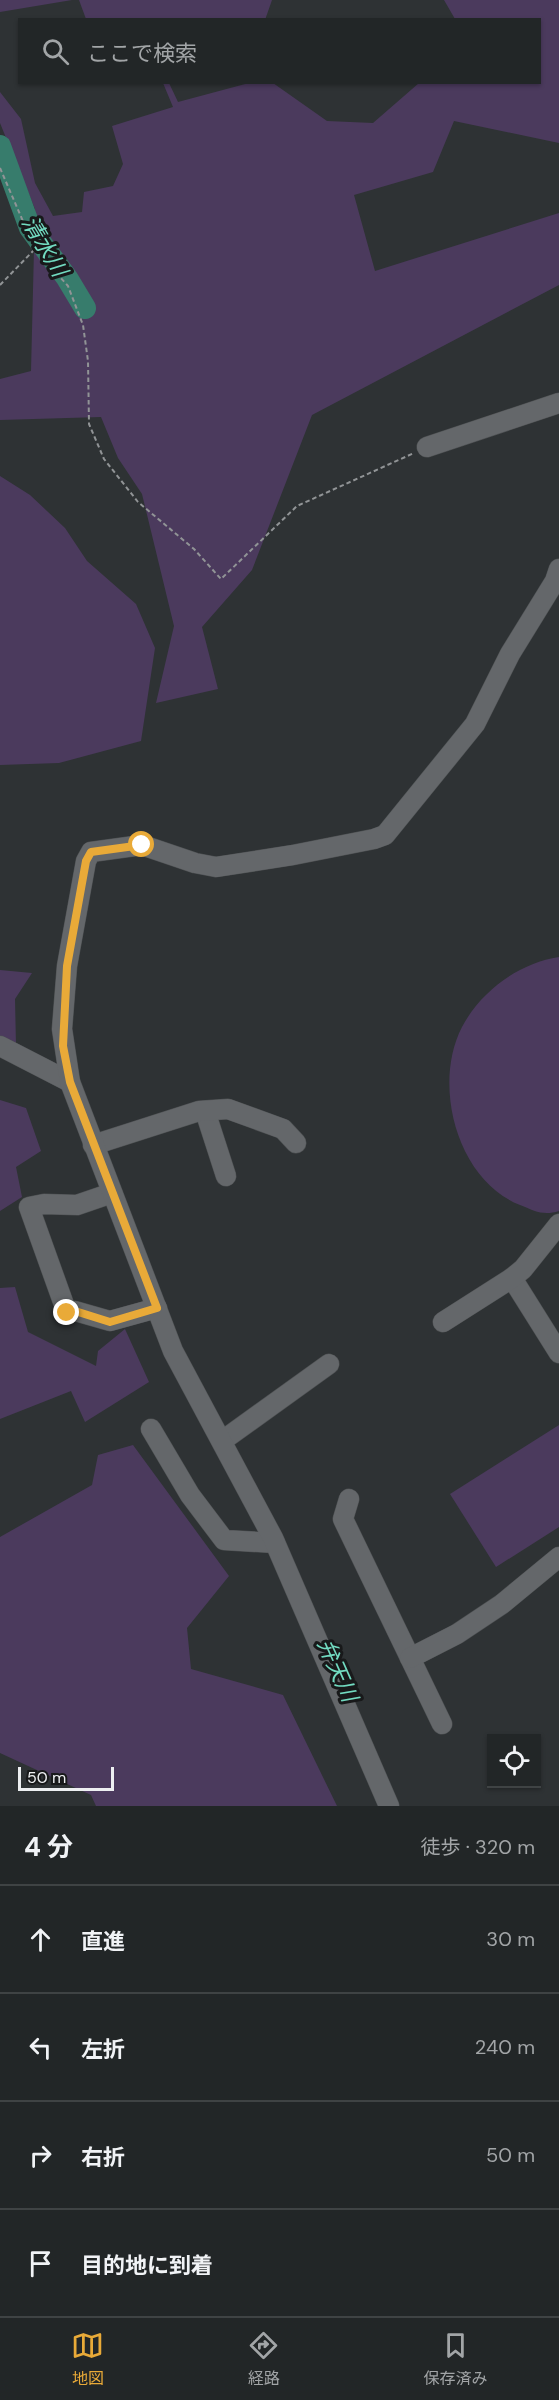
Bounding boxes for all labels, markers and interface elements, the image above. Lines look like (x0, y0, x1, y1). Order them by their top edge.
search box (18, 18, 541, 84)
icon: search (39, 35, 72, 68)
text: ここで検索 (87, 39, 197, 68)
water label: 清水川 (15, 210, 75, 284)
route start (128, 831, 154, 857)
route end (53, 1299, 79, 1325)
water label: 弁天川 (311, 1634, 365, 1708)
map controls (487, 1734, 541, 1788)
button: locate (487, 1734, 541, 1788)
scale bar (18, 1764, 114, 1792)
text: 50 m (27, 1767, 66, 1788)
text: 4 分 (24, 1830, 73, 1864)
text: 徒歩 · 320 m (420, 1834, 535, 1860)
icon: ahead (24, 1923, 57, 1956)
text: 30 m (486, 1926, 535, 1952)
text: 直進 (81, 1927, 125, 1956)
icon: left (24, 2031, 57, 2064)
text: 240 m (475, 2034, 535, 2060)
text: 左折 (81, 2035, 125, 2064)
icon: right (24, 2139, 57, 2172)
text: 50 m (486, 2142, 535, 2168)
text: 右折 (81, 2143, 125, 2172)
icon: arrive (24, 2247, 57, 2280)
text: 目的地に到着 (81, 2251, 213, 2280)
tab: 地図 (71, 2329, 104, 2389)
tab: 経路 (247, 2329, 280, 2389)
tab: 保存済み (423, 2329, 487, 2389)

